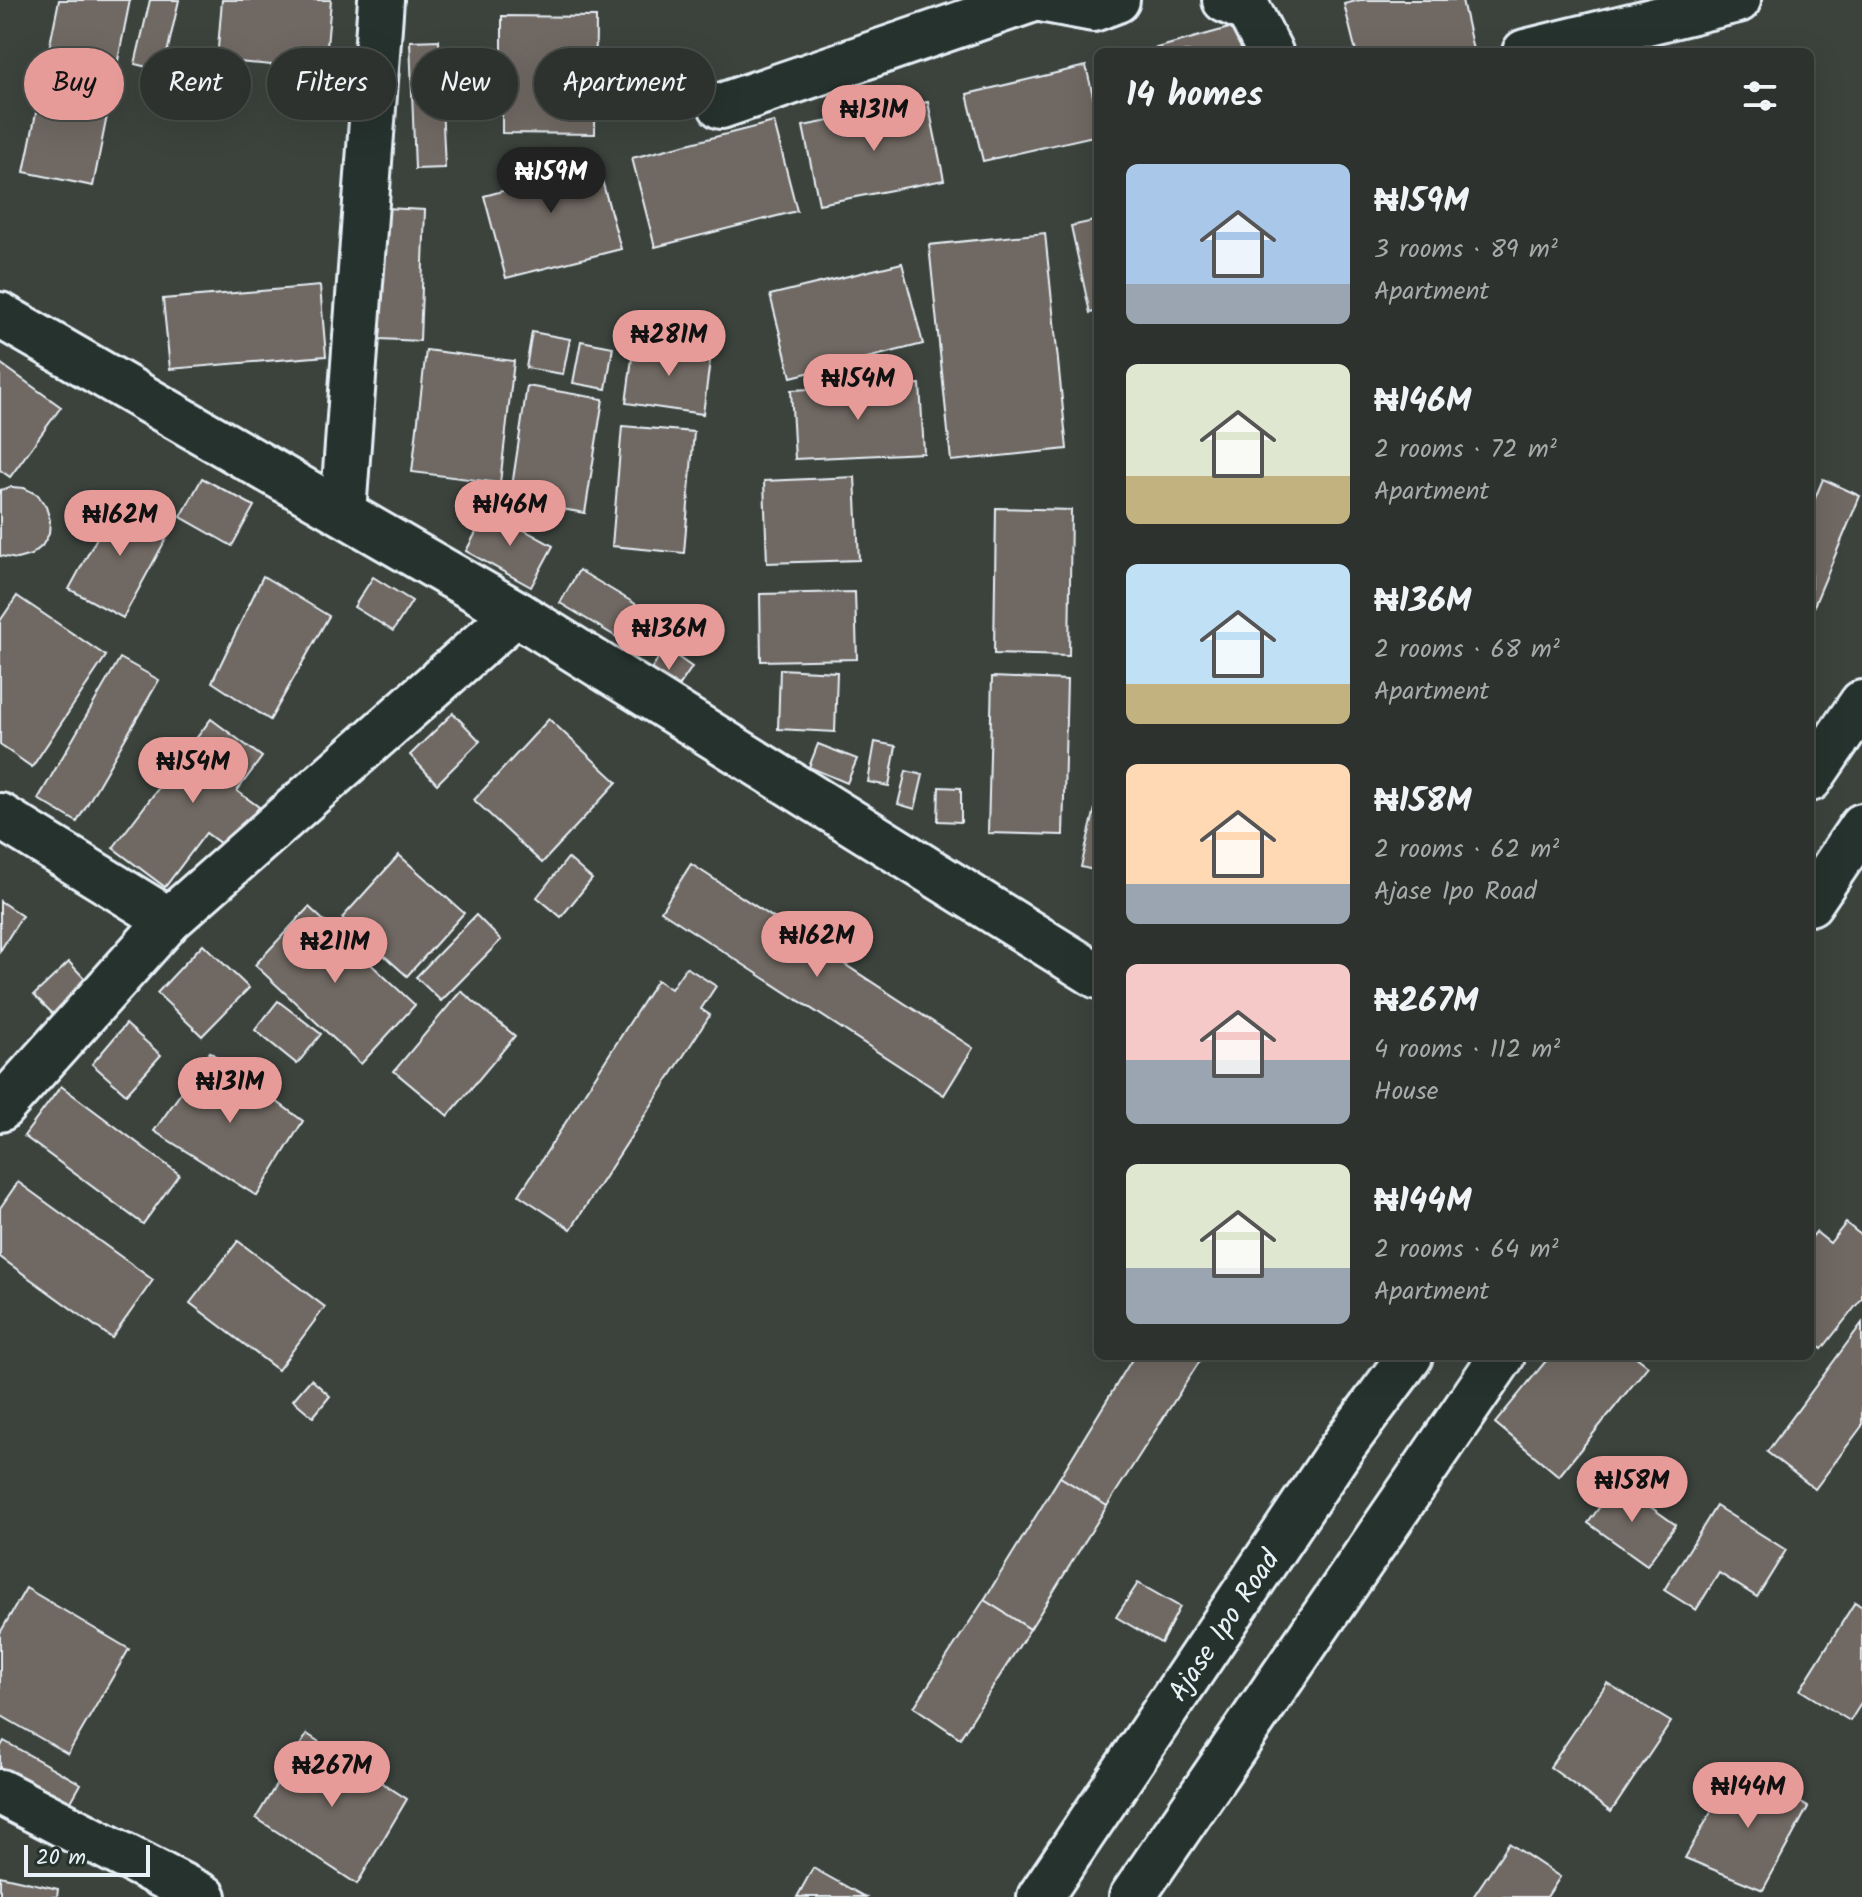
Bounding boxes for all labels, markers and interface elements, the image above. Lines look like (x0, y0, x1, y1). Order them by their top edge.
chip: Buy (24, 48, 124, 120)
chip: Rent (140, 48, 251, 120)
chip: Filters (267, 48, 396, 120)
chip: New (412, 48, 518, 120)
chip: Apartment (534, 48, 715, 120)
text: 14 homes (1126, 69, 1263, 123)
icon: filters (1738, 74, 1782, 118)
pin: ₦131M (818, 85, 930, 153)
text: ₦131M (840, 90, 908, 132)
pin: ₦159M (495, 147, 607, 215)
text: ₦159M (515, 152, 587, 194)
text: ₦159M (1374, 175, 1469, 229)
icon: home (1190, 196, 1286, 292)
text: 3 rooms · 89 m² (1374, 229, 1558, 271)
text: Apartment (1374, 271, 1489, 313)
pin: ₦281M (613, 310, 725, 378)
text: ₦281M (631, 315, 707, 357)
pin: ₦154M (802, 354, 914, 422)
text: ₦154M (821, 359, 895, 401)
text: ₦146M (1374, 375, 1471, 429)
icon: home (1190, 396, 1286, 492)
text: 2 rooms · 72 m² (1374, 429, 1557, 471)
text: Apartment (1374, 471, 1489, 513)
pin: ₦146M (454, 480, 566, 548)
text: ₦146M (473, 485, 547, 527)
pin: ₦162M (64, 490, 176, 558)
text: ₦162M (82, 495, 158, 537)
text: ₦136M (1374, 575, 1472, 629)
icon: home (1190, 596, 1286, 692)
pin: ₦136M (613, 604, 725, 672)
text: ₦136M (632, 609, 706, 651)
text: 2 rooms · 68 m² (1374, 629, 1560, 671)
text: Apartment (1374, 671, 1489, 713)
pin: ₦154M (137, 737, 249, 805)
text: ₦154M (156, 742, 230, 784)
text: ₦158M (1374, 775, 1472, 829)
icon: home (1190, 796, 1286, 892)
text: 2 rooms · 62 m² (1374, 829, 1559, 871)
text: Ajase Ipo Road (1374, 871, 1537, 913)
pin: ₦162M (761, 911, 873, 979)
text: ₦162M (779, 916, 855, 958)
pin: ₦211M (279, 917, 391, 985)
text: ₦211M (300, 922, 370, 964)
text: ₦267M (1374, 975, 1479, 1029)
icon: home (1190, 996, 1286, 1092)
text: 4 rooms · 112 m² (1374, 1029, 1560, 1071)
pin: ₦131M (174, 1057, 286, 1125)
text: ₦131M (196, 1062, 264, 1104)
text: House (1374, 1071, 1438, 1113)
text: ₦144M (1374, 1175, 1472, 1229)
icon: home (1190, 1196, 1286, 1292)
text: 2 rooms · 64 m² (1374, 1229, 1558, 1271)
text: Apartment (1374, 1271, 1489, 1313)
pin: ₦158M (1576, 1456, 1688, 1524)
text: ₦158M (1595, 1461, 1669, 1503)
street label: Ajase Ipo Road (1157, 1540, 1293, 1712)
pin: ₦267M (276, 1741, 388, 1809)
text: ₦267M (292, 1746, 372, 1788)
pin: ₦144M (1692, 1762, 1804, 1830)
text: ₦144M (1711, 1767, 1785, 1809)
scale bar (24, 1841, 150, 1877)
text: 20 m (36, 1841, 86, 1876)

